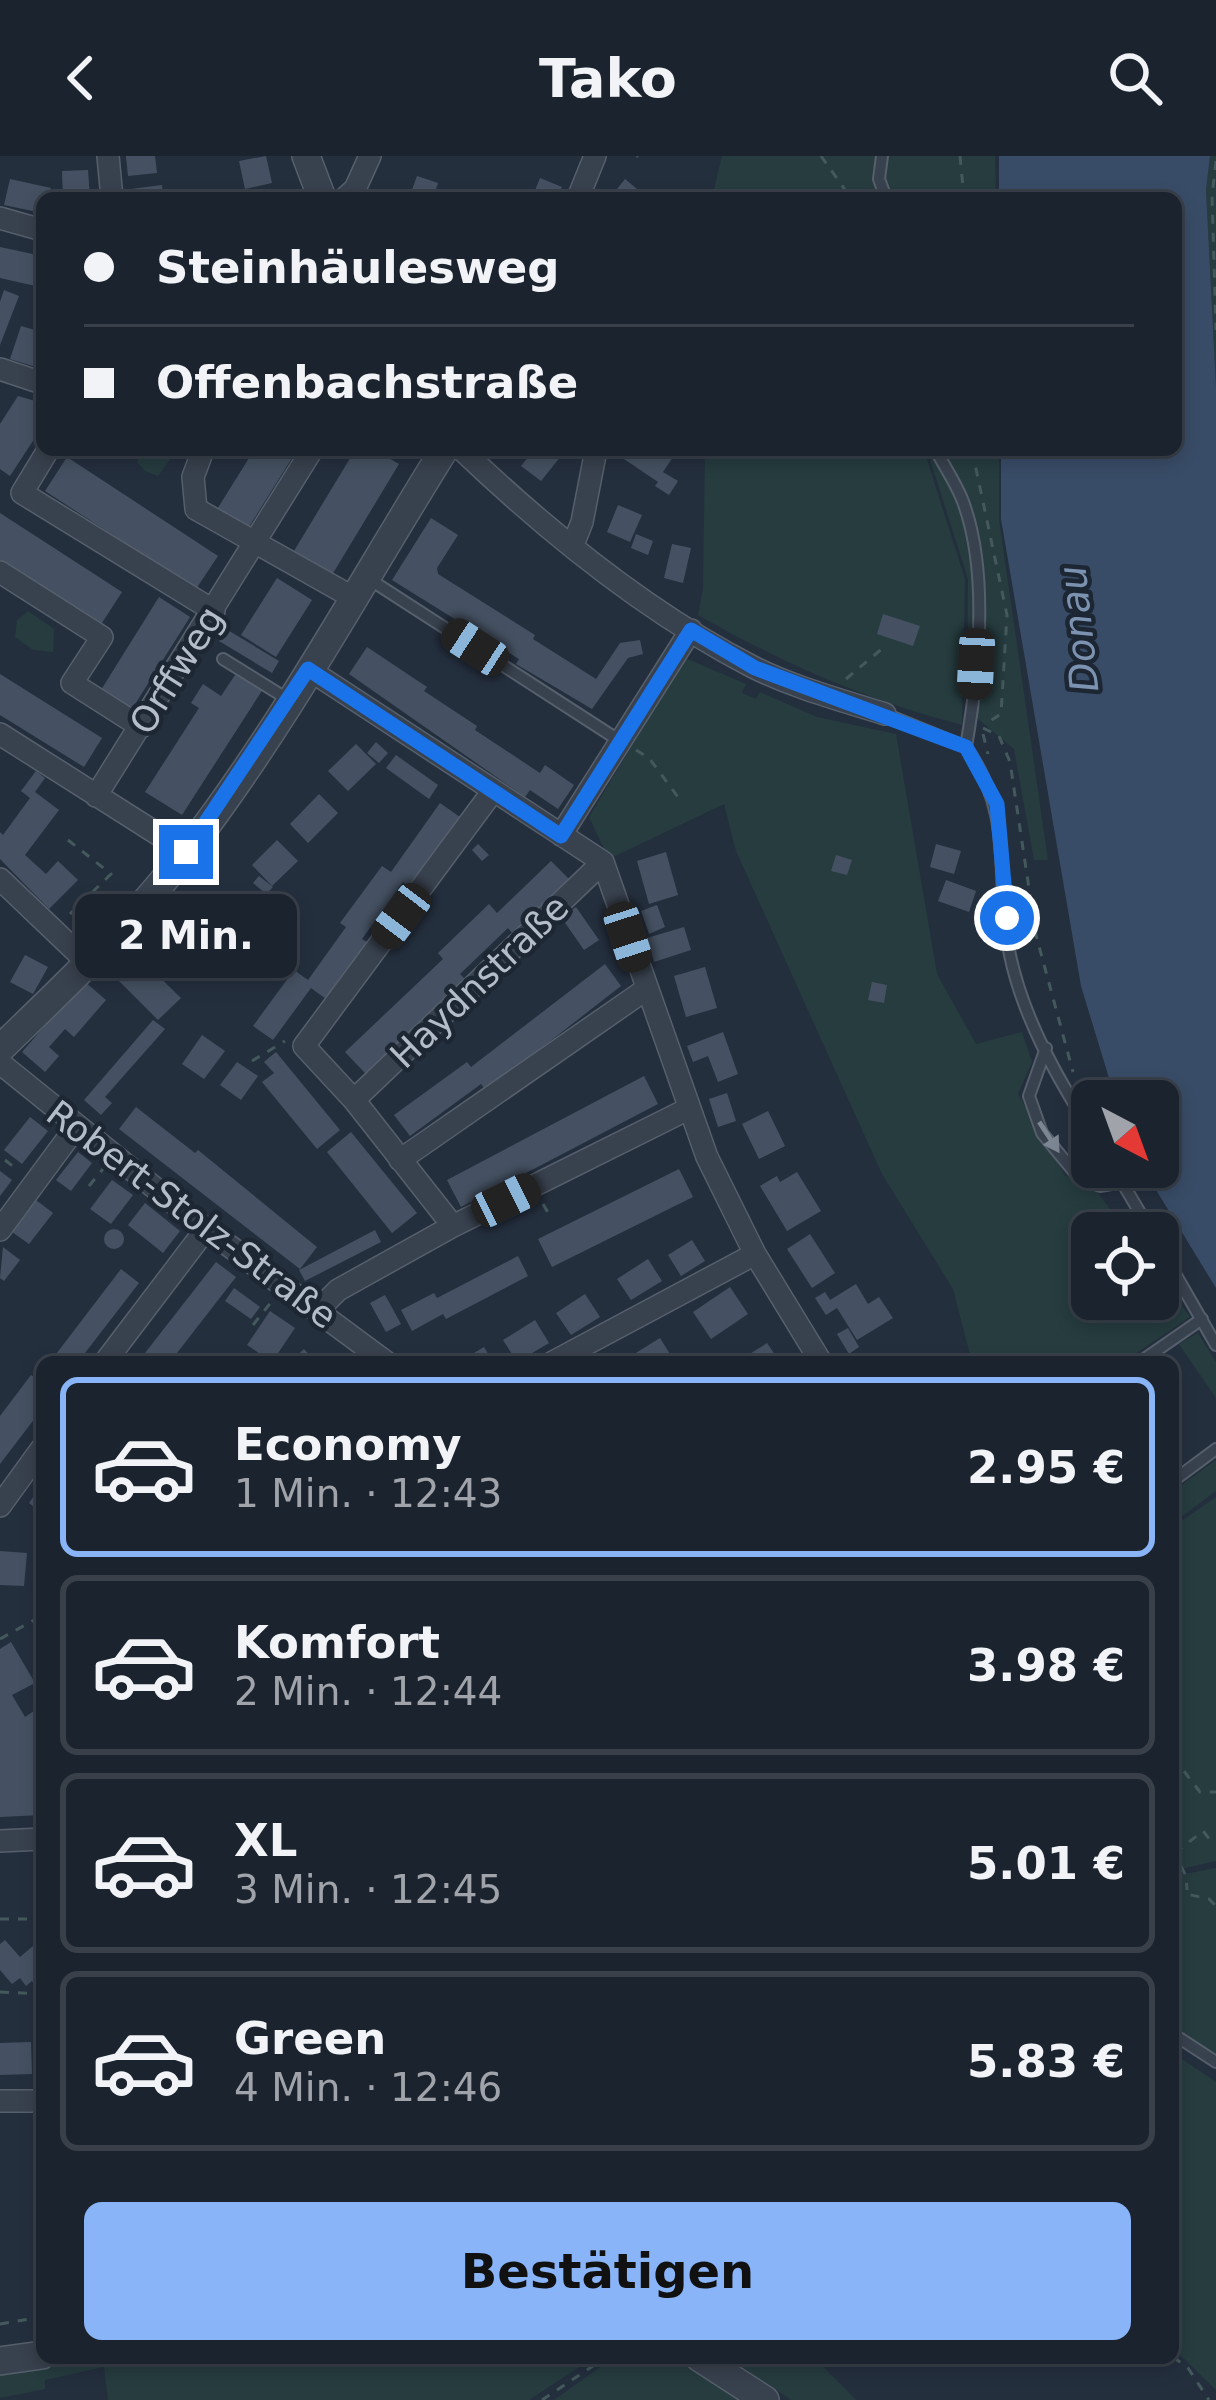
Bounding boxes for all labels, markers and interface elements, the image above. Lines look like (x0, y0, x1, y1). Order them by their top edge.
icon: back (48, 45, 114, 111)
icon: search (1102, 45, 1168, 111)
text: Tako (539, 47, 677, 110)
text: Steinhäulesweg (156, 241, 559, 294)
text: Offenbachstraße (156, 356, 578, 409)
water label: Donau (1049, 563, 1108, 695)
street label: Orffweg (121, 599, 232, 742)
car (435, 612, 515, 682)
car (956, 627, 996, 701)
route end (159, 825, 213, 879)
car (365, 876, 437, 956)
street label: Haydnstraße (382, 886, 577, 1076)
route start (980, 891, 1034, 945)
callout: 2 Min. (75, 894, 297, 978)
car (600, 897, 656, 977)
text: 2 Min. (118, 913, 254, 958)
north arrow (1071, 1080, 1179, 1188)
map controls (1071, 1080, 1179, 1320)
street label: Robert-Stolz-Straße (39, 1092, 345, 1337)
one-way arrow (1037, 1121, 1059, 1154)
car (466, 1168, 546, 1232)
button: locate (1071, 1212, 1179, 1320)
icon: car (90, 1413, 198, 1521)
text: Economy (234, 1418, 462, 1471)
text: 2.95 € (967, 1441, 1125, 1494)
text: 1 Min. · 12:43 (234, 1471, 502, 1516)
icon: car (90, 1611, 198, 1719)
text: Komfort (234, 1616, 440, 1669)
text: 3.98 € (967, 1639, 1125, 1692)
text: 2 Min. · 12:44 (234, 1669, 502, 1714)
icon: car (90, 1809, 198, 1917)
text: XL (234, 1814, 297, 1867)
text: 5.01 € (967, 1837, 1125, 1890)
text: 3 Min. · 12:45 (234, 1867, 502, 1912)
icon: car (90, 2007, 198, 2115)
text: Green (234, 2012, 386, 2065)
text: 5.83 € (967, 2035, 1125, 2088)
text: 4 Min. · 12:46 (234, 2065, 502, 2110)
button: Bestätigen (84, 2202, 1131, 2340)

